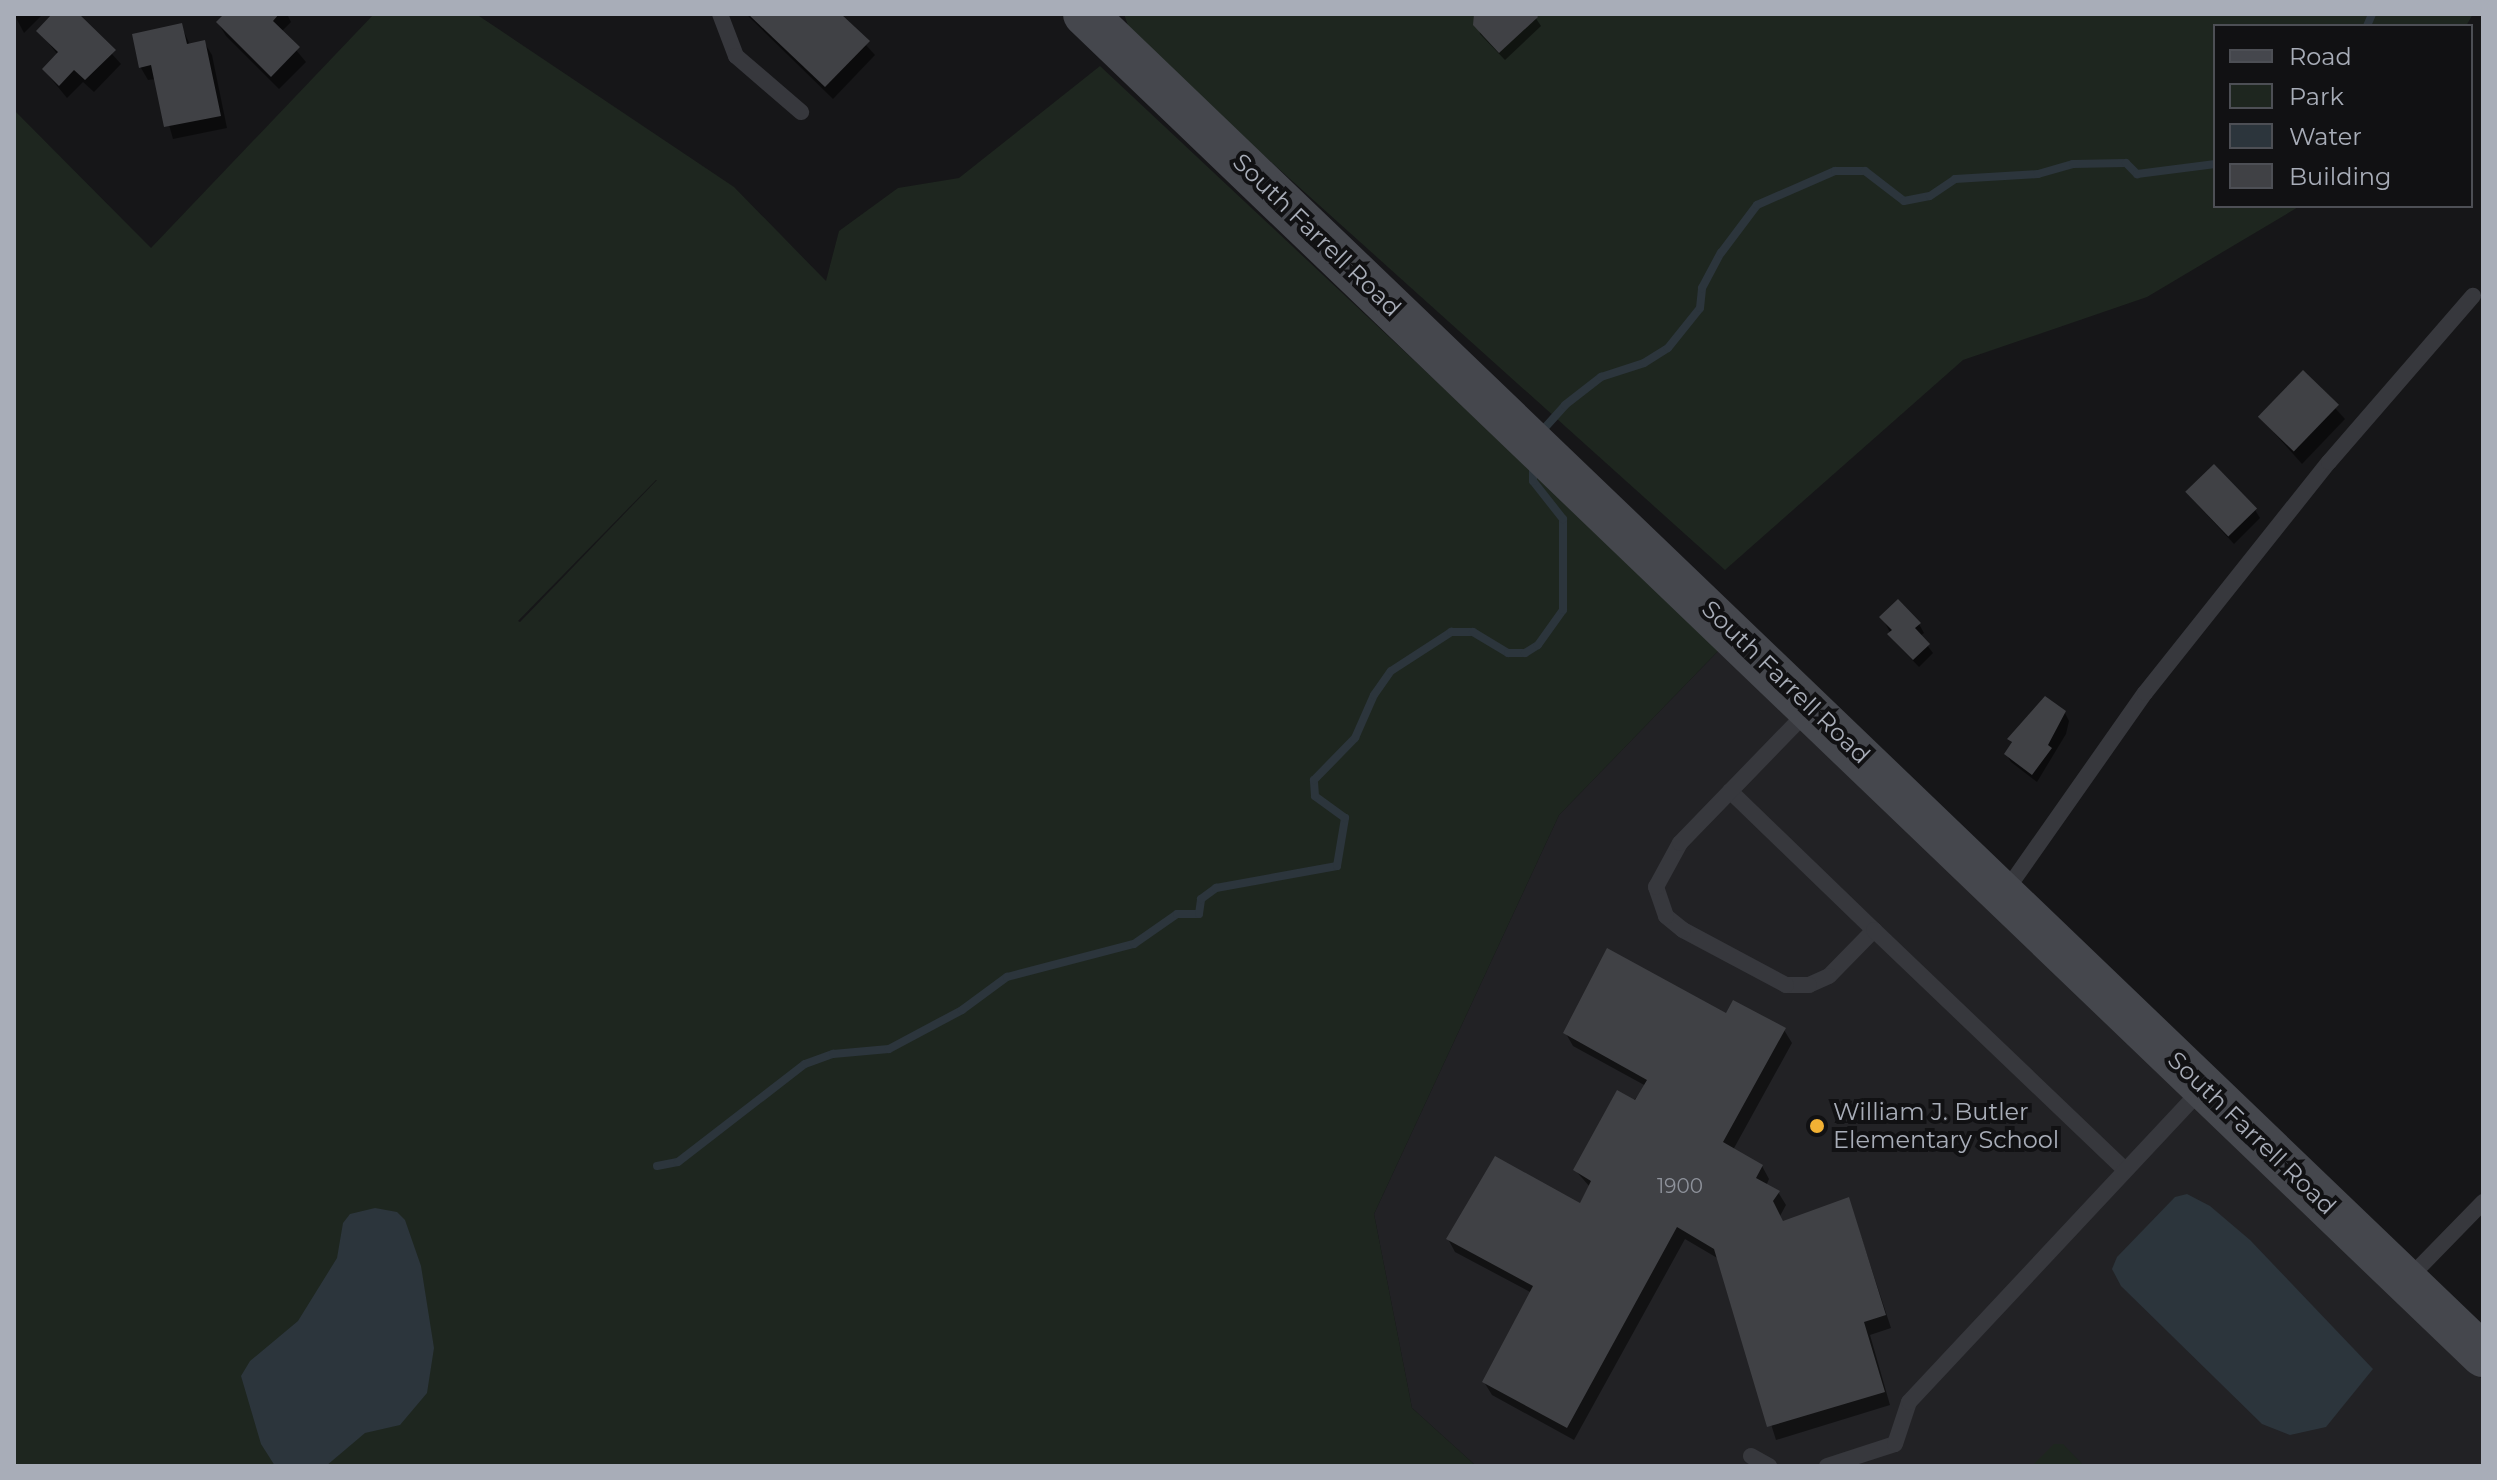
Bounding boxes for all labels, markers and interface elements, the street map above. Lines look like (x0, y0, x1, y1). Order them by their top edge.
legend (2213, 24, 2473, 208)
text: Road (2289, 42, 2352, 71)
text: Park (2289, 82, 2344, 111)
text: Water (2289, 122, 2362, 151)
street label: South Farrell Road (1227, 147, 1407, 323)
text: Building (2289, 162, 2392, 191)
street label: South Farrell Road (1696, 594, 1876, 770)
street label: South Farrell Road (2162, 1045, 2342, 1221)
place label: William J. Butler Elementary School (1833, 1098, 2059, 1154)
marker: William J. Butler Elementary School (1808, 1117, 1826, 1135)
house number: 1900 (1657, 1174, 1703, 1198)

